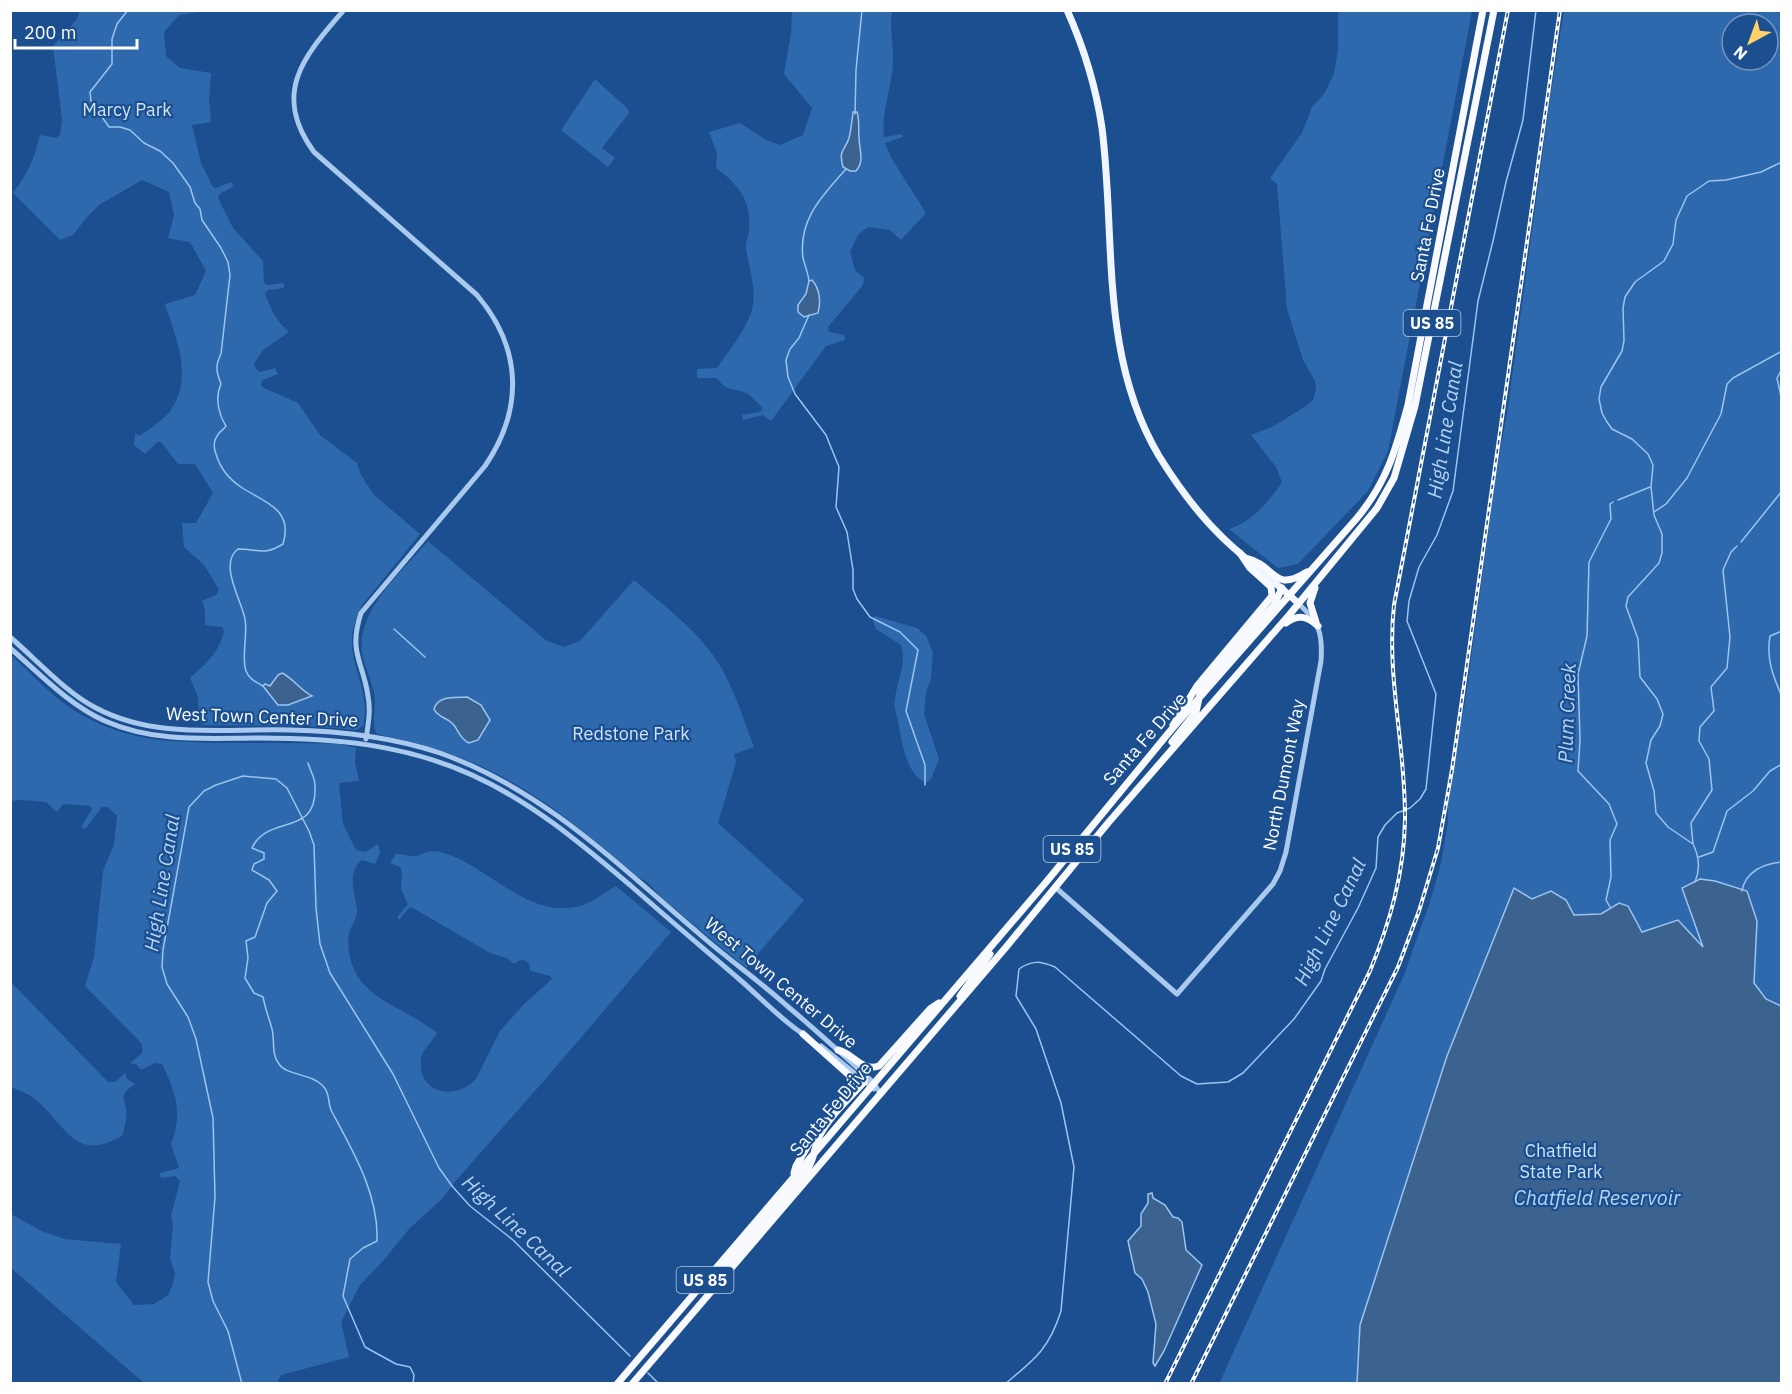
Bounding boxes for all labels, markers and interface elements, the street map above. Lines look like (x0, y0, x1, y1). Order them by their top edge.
scale bar (15, 12, 136, 50)
north arrow (1720, 12, 1780, 72)
text: 200 m (24, 21, 76, 44)
text: N (1729, 42, 1751, 65)
park label: Marcy Park (82, 98, 172, 121)
street label: Santa Fe Drive (1405, 166, 1450, 284)
road number: US 85 (1404, 310, 1460, 336)
water label: High Line Canal (1420, 359, 1469, 500)
water label: Plum Creek (1551, 662, 1582, 763)
street label: Santa Fe Drive (1098, 687, 1191, 790)
street label: North Dumont Way (1258, 697, 1309, 852)
street label: West Town Center Drive (166, 702, 359, 731)
park label: Redstone Park (572, 722, 690, 745)
water label: High Line Canal (137, 812, 186, 953)
road number: US 85 (1044, 836, 1100, 862)
water label: High Line Canal (1287, 853, 1372, 990)
street label: West Town Center Drive (700, 912, 862, 1053)
street label: Santa Fe Drive (785, 1057, 877, 1161)
park label: Chatfield State Park (1519, 1139, 1603, 1183)
water label: High Line Canal (457, 1169, 577, 1283)
water label: Chatfield Reservoir (1514, 1184, 1681, 1211)
road number: US 85 (676, 1267, 734, 1293)

